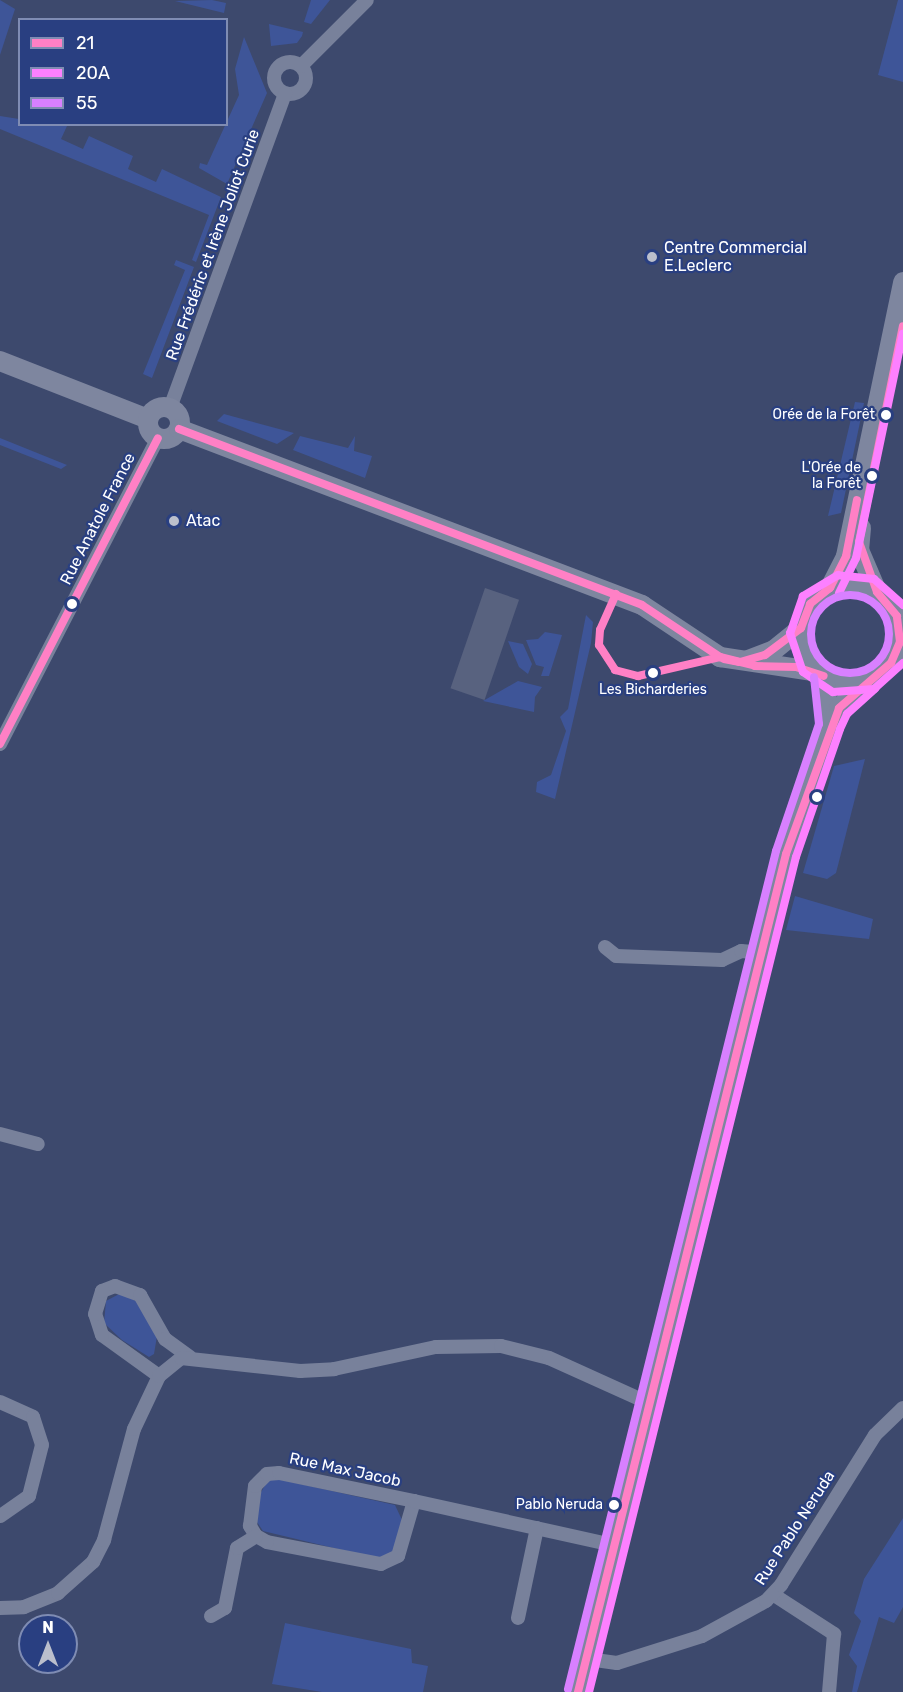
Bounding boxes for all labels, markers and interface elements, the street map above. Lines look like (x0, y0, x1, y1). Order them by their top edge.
legend (18, 18, 228, 126)
text: 21 (76, 32, 94, 54)
text: 20A (76, 62, 110, 84)
text: 55 (76, 92, 97, 114)
street label: Rue Frédéric et Irène Joliot Curie (162, 127, 264, 363)
place label: Centre Commercial E.Leclerc (664, 238, 807, 276)
marker: Centre Commercial E.Leclerc (645, 250, 659, 264)
place label: Orée de la Forêt (773, 407, 875, 423)
marker: Orée de la Forêt (880, 409, 892, 421)
street label: Rue Anatole France (56, 450, 140, 588)
place label: L'Orée de la Forêt (802, 460, 861, 492)
marker: L'Orée de la Forêt (866, 470, 878, 482)
place label: Atac (186, 511, 220, 531)
marker: Atac (167, 514, 181, 528)
unlabelled marker (66, 598, 78, 610)
marker: Les Bicharderies (647, 667, 659, 679)
place label: Les Bicharderies (599, 682, 707, 698)
unlabelled marker (811, 791, 823, 803)
street label: Rue Max Jacob (287, 1449, 403, 1491)
street label: Rue Pablo Neruda (751, 1467, 839, 1589)
place label: Pablo Neruda (516, 1497, 603, 1513)
marker: Pablo Neruda (608, 1499, 620, 1511)
north arrow (18, 1614, 78, 1674)
text: N (42, 1618, 54, 1637)

